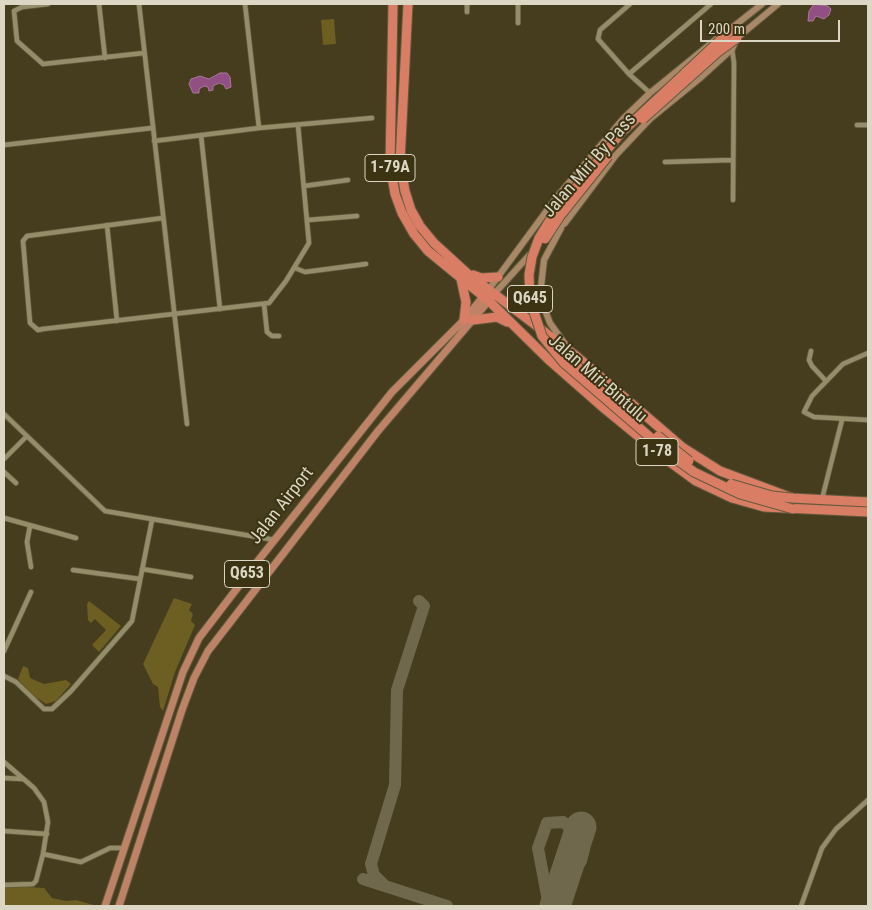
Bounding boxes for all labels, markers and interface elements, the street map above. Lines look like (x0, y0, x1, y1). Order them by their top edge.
scale bar (702, 10, 842, 42)
text: 200 m (708, 20, 745, 38)
street label: Jalan Miri By Pass (539, 110, 641, 222)
road number: 1-79A (365, 154, 415, 182)
road number: Q645 (508, 286, 552, 312)
street label: Jalan Miri-Bintulu (543, 330, 651, 428)
road number: 1-78 (636, 438, 678, 466)
street label: Jalan Airport (245, 463, 319, 549)
road number: Q653 (224, 560, 270, 588)

